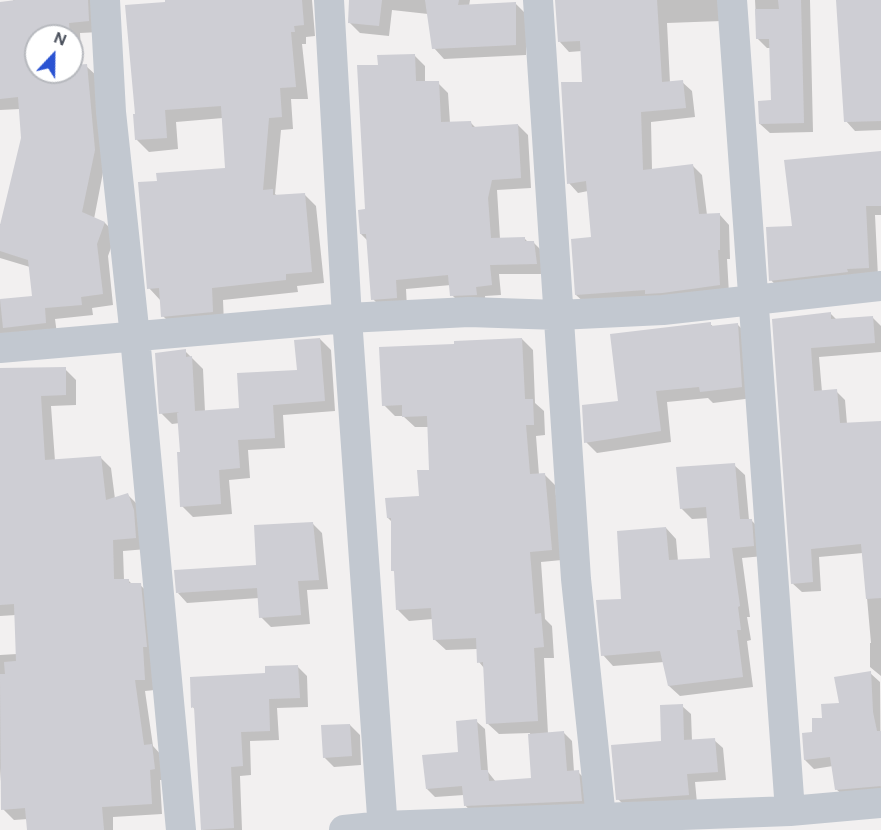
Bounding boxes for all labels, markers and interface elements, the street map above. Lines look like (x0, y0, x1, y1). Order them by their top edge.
north arrow (24, 24, 84, 84)
text: N (51, 27, 70, 51)

